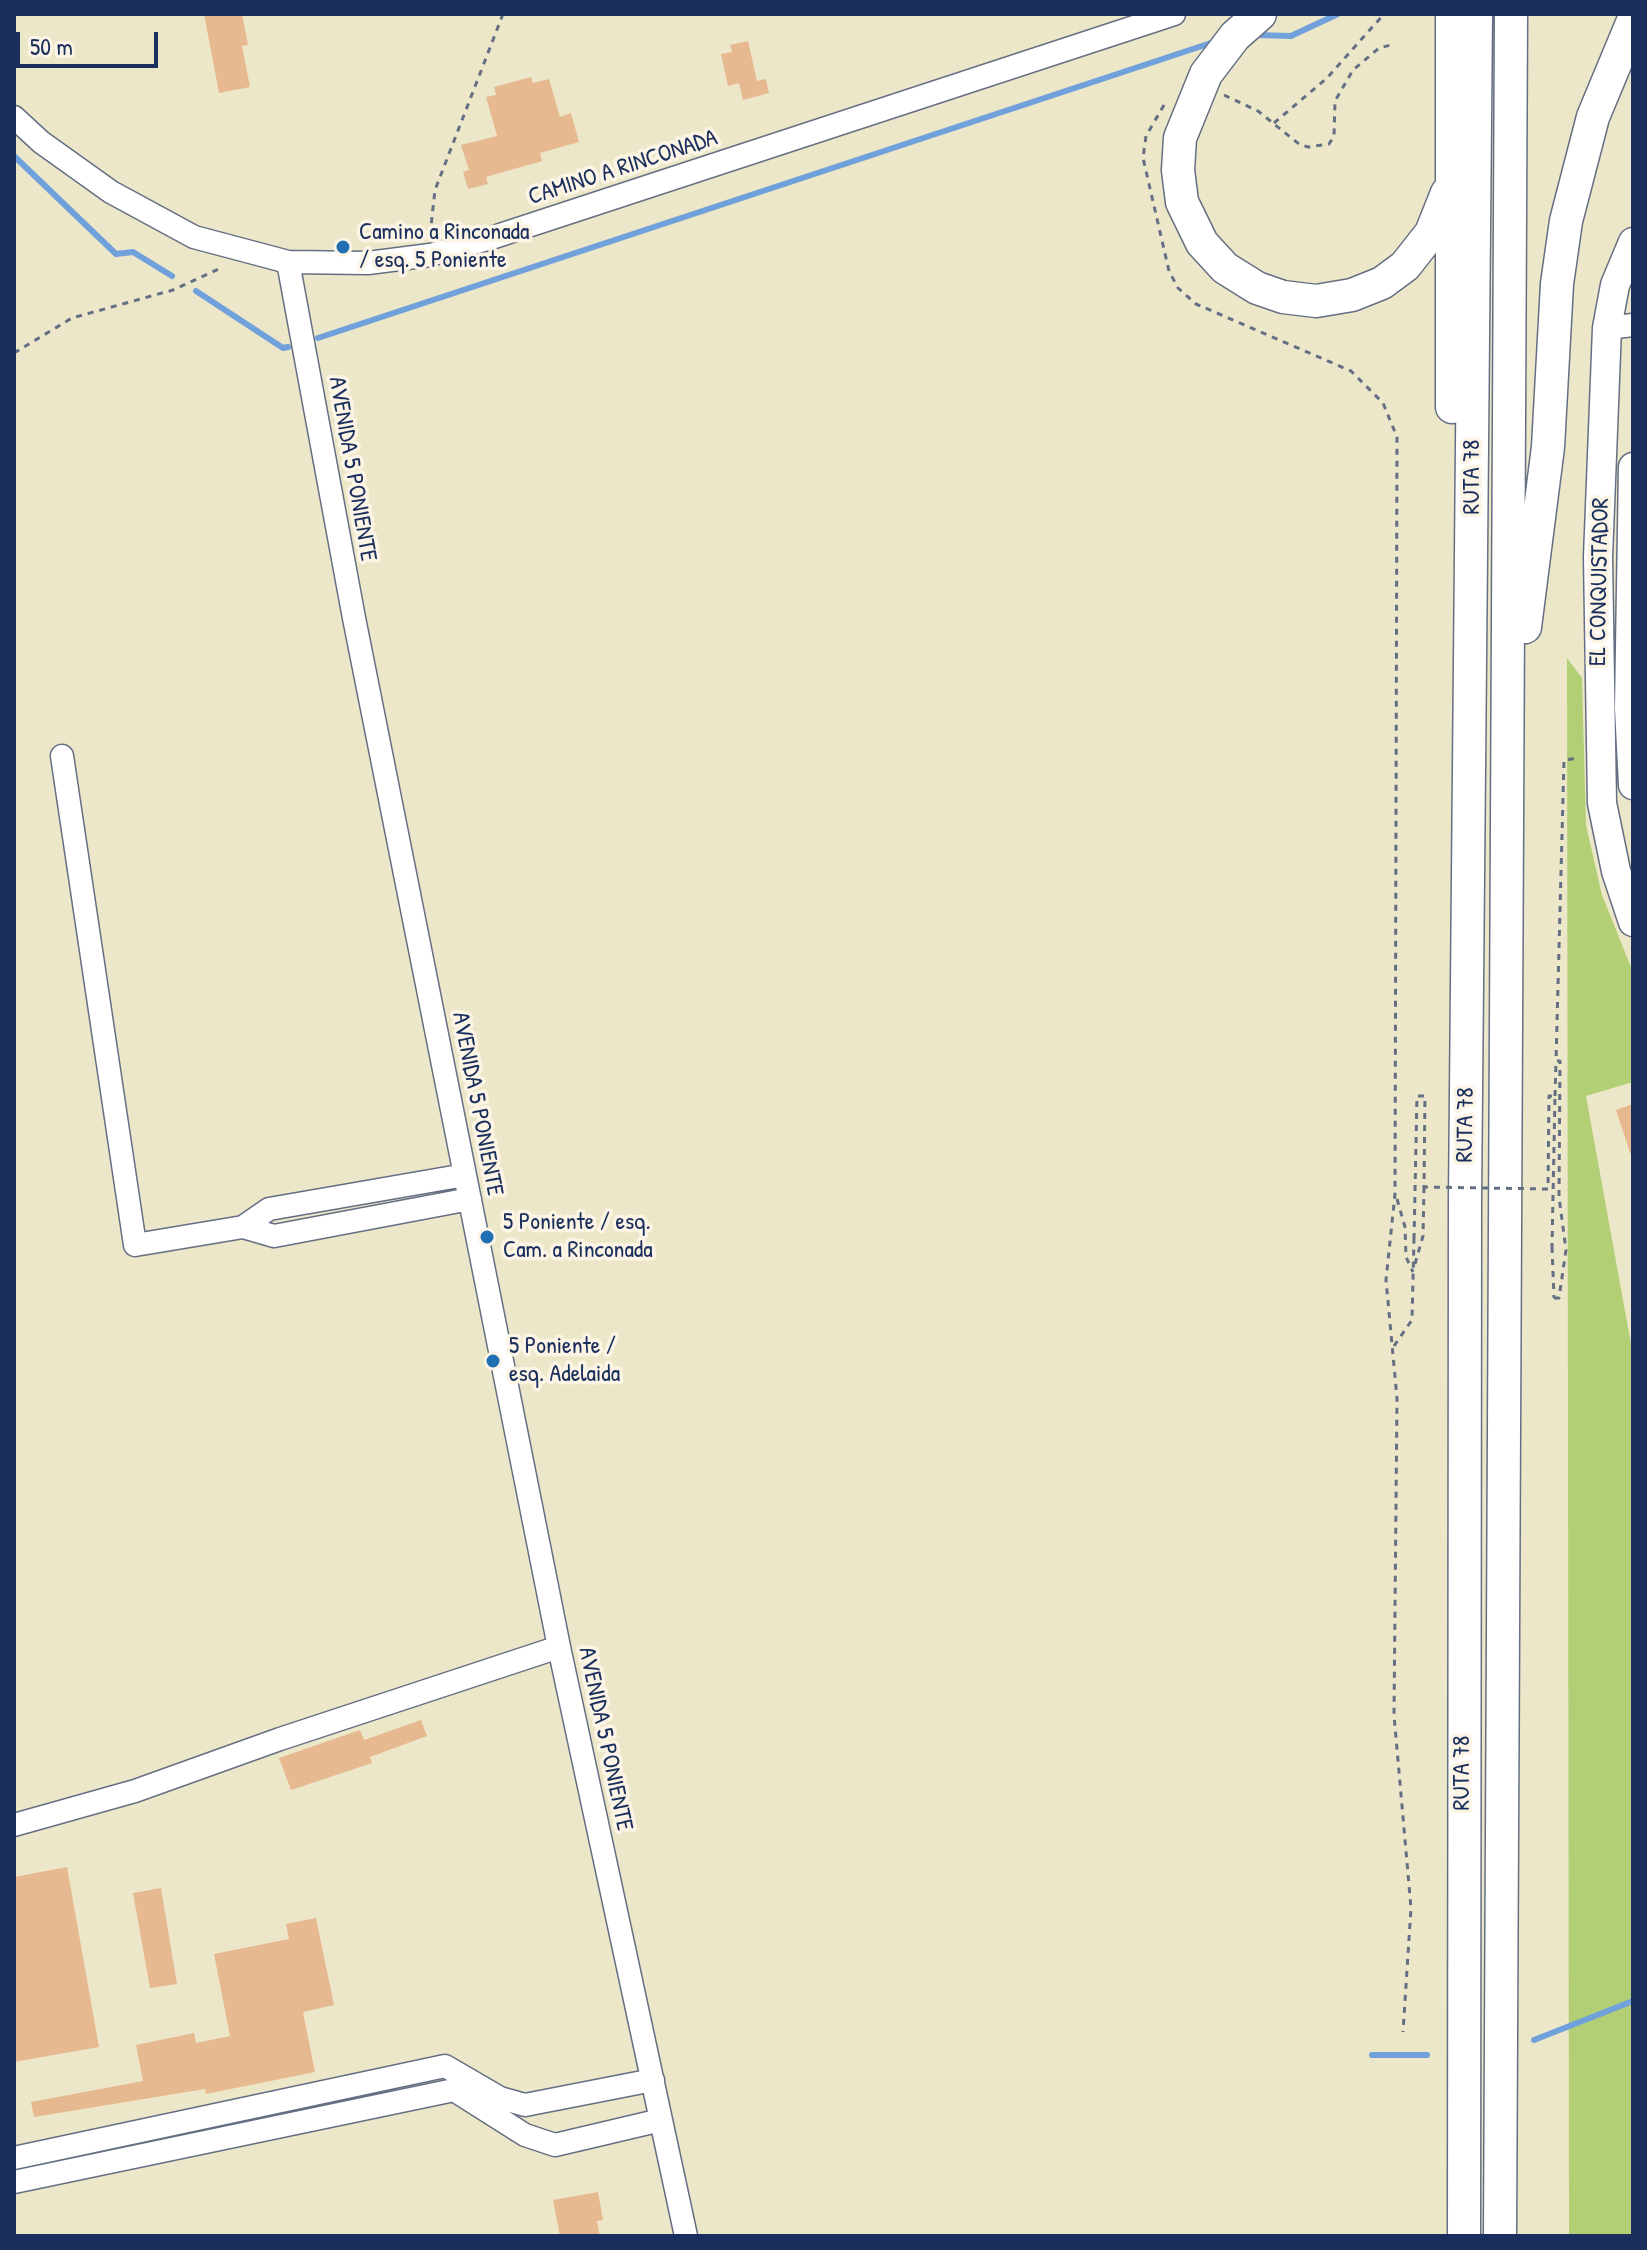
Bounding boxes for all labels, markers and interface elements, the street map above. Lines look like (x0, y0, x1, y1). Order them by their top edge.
scale bar (20, 16, 162, 66)
text: 50 m (30, 30, 73, 62)
street label: CAMINO A RINCONADA (525, 124, 721, 212)
place label: Camino a Rinconada / esq. 5 Poniente (359, 219, 529, 275)
marker: Camino a Rinconada / esq. 5 Poniente (334, 238, 352, 256)
street label: AVENIDA 5 PONIENTE (322, 374, 382, 564)
street label: RUTA 78 (1459, 440, 1487, 514)
street label: EL CONQUISTADOR (1584, 498, 1616, 666)
street label: AVENIDA 5 PONIENTE (445, 1009, 509, 1199)
street label: RUTA 78 (1451, 1087, 1481, 1163)
place label: 5 Poniente / esq. Cam. a Rinconada (503, 1209, 653, 1265)
marker: 5 Poniente / esq. Cam. a Rinconada (478, 1228, 496, 1246)
place label: 5 Poniente / esq. Adelaida (509, 1333, 620, 1389)
marker: 5 Poniente / esq. Adelaida (484, 1352, 502, 1370)
street label: AVENIDA 5 PONIENTE (571, 1645, 639, 1833)
street label: RUTA 78 (1449, 1736, 1477, 1810)

